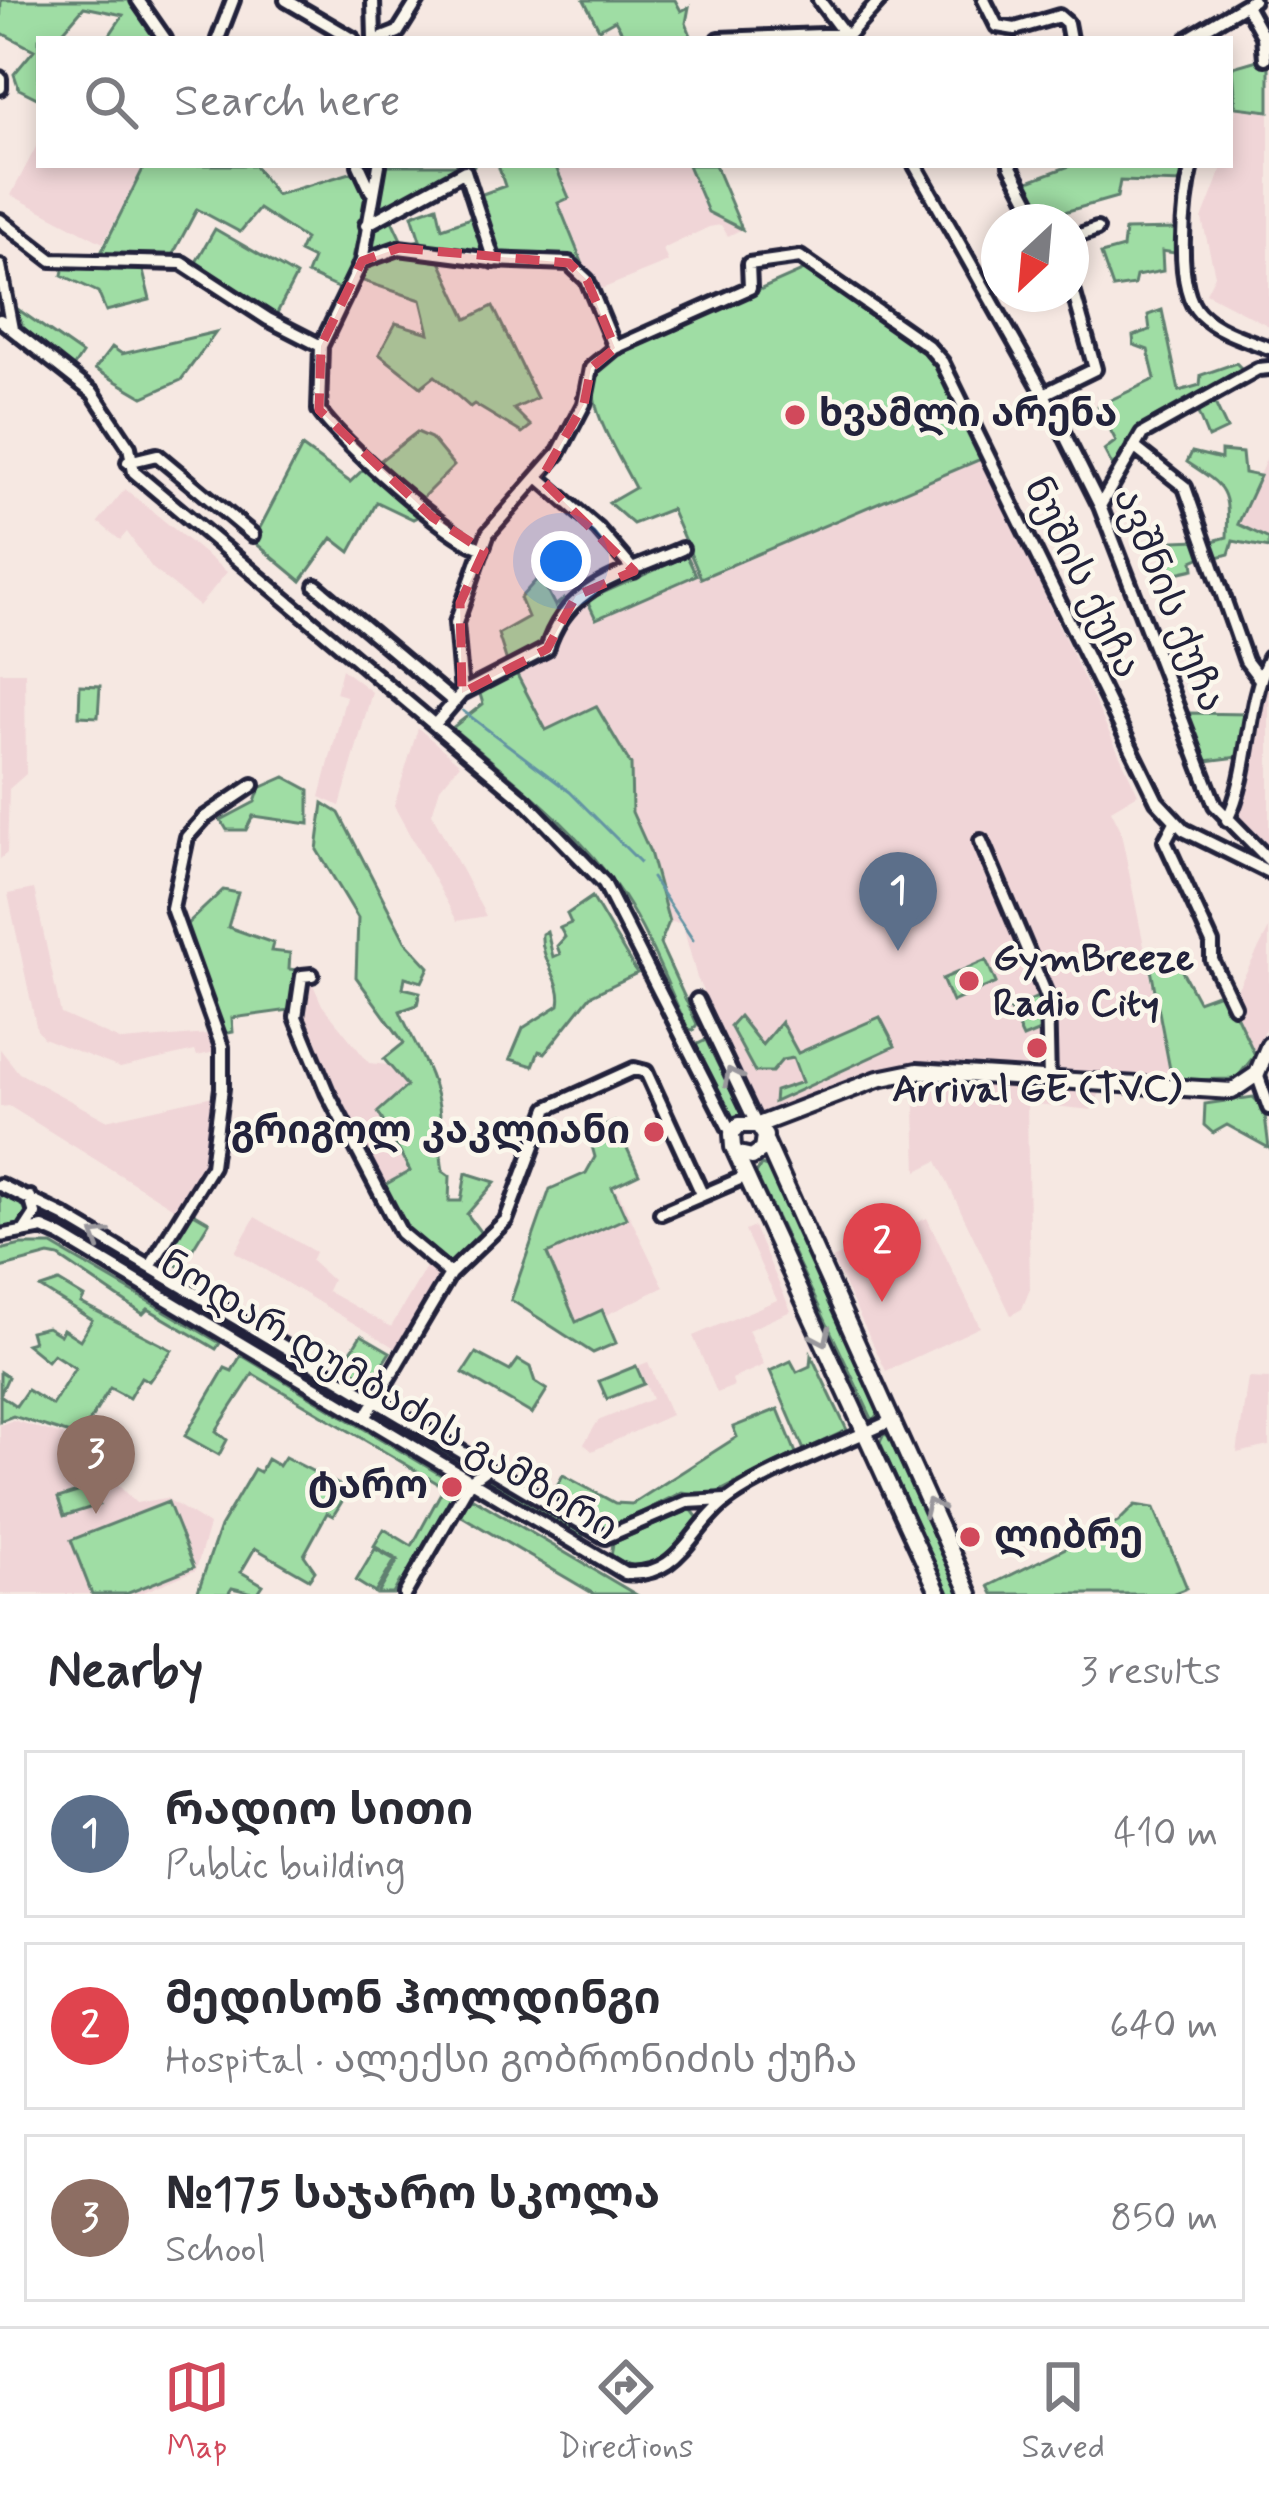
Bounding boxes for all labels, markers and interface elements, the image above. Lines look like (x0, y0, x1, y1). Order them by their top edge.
search box (36, 36, 1233, 168)
icon: search (78, 69, 144, 135)
text: Search here (174, 73, 401, 132)
north arrow (981, 204, 1089, 312)
place label: ხვამლი არენა (819, 390, 1117, 441)
marker: ხვამლი არენა (782, 402, 808, 428)
street label: ნუშის ქუჩა (1010, 469, 1152, 687)
street label: ავშნის ქუჩა (1100, 480, 1236, 720)
your location (531, 531, 591, 591)
pin: 1 (859, 852, 937, 951)
place label: GymBreeze Radio City (993, 934, 1194, 1030)
marker: GymBreeze Radio City (956, 968, 982, 994)
marker: Arrival GE (TVC) (1024, 1035, 1050, 1061)
place label: Arrival GE (TVC) (892, 1065, 1182, 1116)
one-way arrow (724, 1067, 747, 1089)
place label: გრიგოლ კაკლიანი (231, 1107, 630, 1158)
marker: გრიგოლ კაკლიანი (641, 1119, 667, 1145)
pin: 2 (843, 1203, 921, 1302)
one-way arrow (90, 1228, 112, 1251)
street label: ნოდარ დუმბაძის გამზირი (149, 1240, 627, 1554)
one-way arrow (807, 1325, 831, 1346)
pin: 3 (57, 1415, 135, 1514)
place label: ტარო (308, 1462, 428, 1513)
marker: ტარო (439, 1474, 465, 1500)
one-way arrow (922, 1498, 946, 1519)
place label: ლიბრე (994, 1512, 1143, 1563)
marker: ლიბრე (957, 1524, 983, 1550)
text: Nearby (48, 1639, 203, 1705)
text: 3 results (1080, 1647, 1221, 1698)
text: რადიო სითი (165, 1782, 473, 1841)
text: 1 (81, 1809, 99, 1860)
text: 410 m (1114, 1809, 1218, 1860)
text: Public building (165, 1841, 405, 1892)
text: მედისონ ჰოლდინგი (165, 1971, 661, 2030)
text: 2 (80, 2001, 100, 2052)
text: 640 m (1109, 2001, 1218, 2052)
text: Hospital · ალექსი გობრონიძის ქუჩა (165, 2036, 857, 2087)
text: №175 საჯარო სკოლა (165, 2166, 660, 2225)
text: 3 (81, 2193, 99, 2244)
text: 850 m (1110, 2193, 1218, 2244)
text: School (165, 2225, 266, 2276)
tab: Map (164, 2354, 230, 2470)
tab: Directions (558, 2354, 694, 2470)
tab: Saved (1022, 2354, 1105, 2470)

